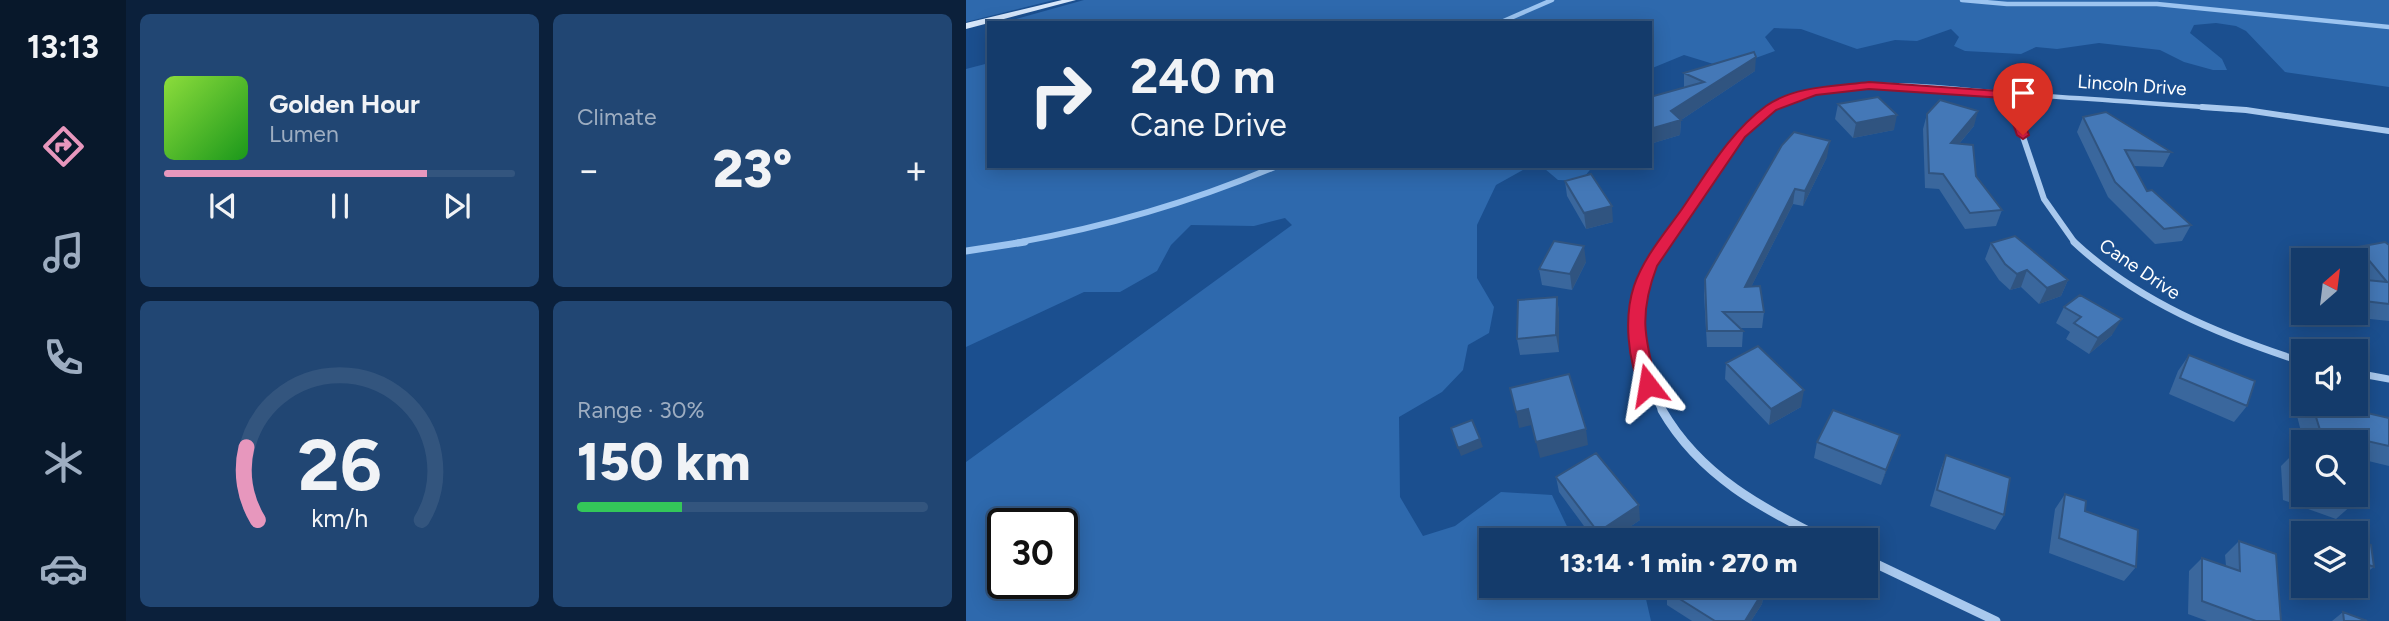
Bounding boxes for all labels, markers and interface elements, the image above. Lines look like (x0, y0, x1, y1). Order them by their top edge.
text: 13:13 (27, 28, 99, 66)
text: 240 m (1130, 46, 1276, 105)
icon: right (1015, 49, 1106, 140)
pin (1993, 63, 2053, 135)
street label: Lincoln Drive (2077, 70, 2187, 100)
icon: arrive (2004, 74, 2042, 112)
text: Golden Hour (269, 88, 420, 120)
text: Climate (577, 103, 656, 131)
text: Cane Drive (1130, 106, 1287, 144)
text: Lumen (269, 120, 339, 148)
icon: directions (39, 122, 88, 171)
text: 23° (713, 138, 792, 200)
text: − (577, 147, 601, 193)
text: + (904, 147, 928, 193)
icon: previous (204, 187, 242, 225)
icon: pause (321, 187, 359, 225)
icon: next (438, 187, 476, 225)
icon: music (39, 228, 88, 277)
street label: Cane Drive (2095, 233, 2185, 305)
north arrow (2291, 248, 2368, 326)
map controls (2291, 248, 2368, 598)
icon: phone (39, 333, 88, 382)
button: sound (2291, 339, 2368, 416)
position arrow (1611, 348, 1685, 422)
text: Range · 30% (577, 396, 705, 424)
text: 26 (297, 421, 382, 508)
button: search (2291, 430, 2368, 507)
text: 150 km (577, 431, 751, 493)
icon: climate (39, 438, 88, 487)
text: km/h (311, 503, 368, 533)
speed limit sign: 30 (987, 508, 1078, 599)
button: layers (2291, 521, 2368, 598)
icon: car (39, 544, 88, 593)
text: 13:14 · 1 min · 270 m (1560, 547, 1797, 579)

